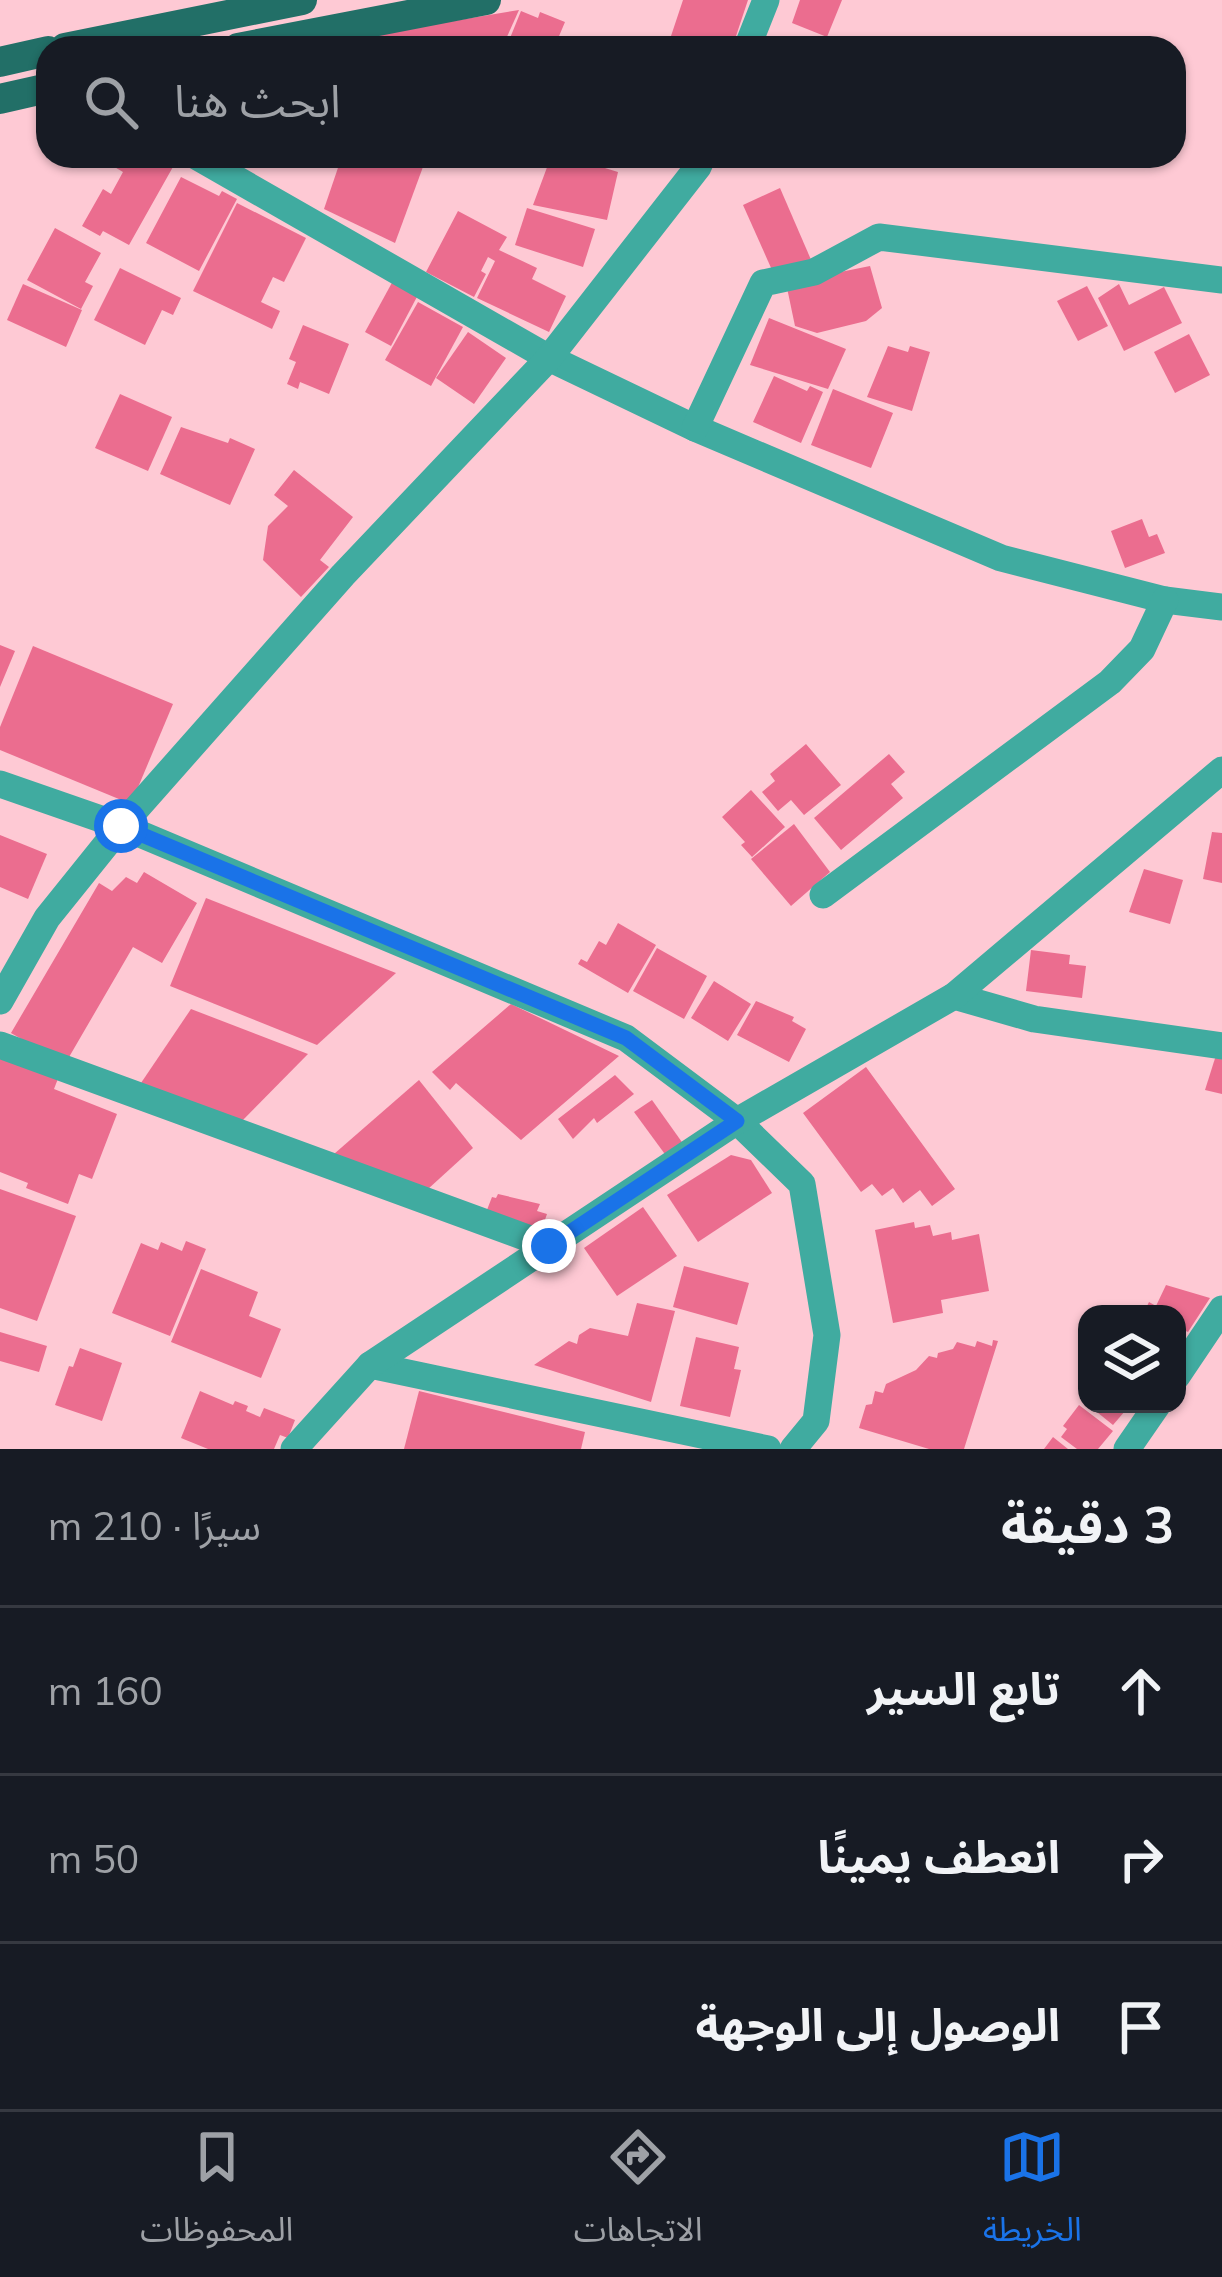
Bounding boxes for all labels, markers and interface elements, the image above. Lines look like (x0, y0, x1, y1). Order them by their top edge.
search box (36, 36, 1186, 168)
icon: search (78, 69, 144, 135)
text: ابحث هنا (174, 72, 341, 128)
route start (94, 799, 148, 853)
route end (522, 1219, 576, 1273)
map controls (1078, 1305, 1186, 1413)
button: layers (1078, 1305, 1186, 1413)
text: 3 دقيقة (1001, 1492, 1174, 1556)
text: سيرًا · 210 m (48, 1501, 261, 1550)
icon: ahead (1108, 1658, 1174, 1724)
text: تابع السير (867, 1660, 1060, 1716)
text: 160 m (48, 1666, 163, 1715)
icon: right (1108, 1826, 1174, 1892)
text: انعطف يمينًا (818, 1828, 1060, 1884)
text: 50 m (48, 1834, 139, 1883)
icon: arrive (1108, 1994, 1174, 2060)
text: الوصول إلى الوجهة (696, 1996, 1060, 2052)
tab: المحفوظات (140, 2124, 293, 2265)
tab: الاتجاهات (574, 2124, 703, 2265)
tab: الخريطة (983, 2124, 1082, 2265)

